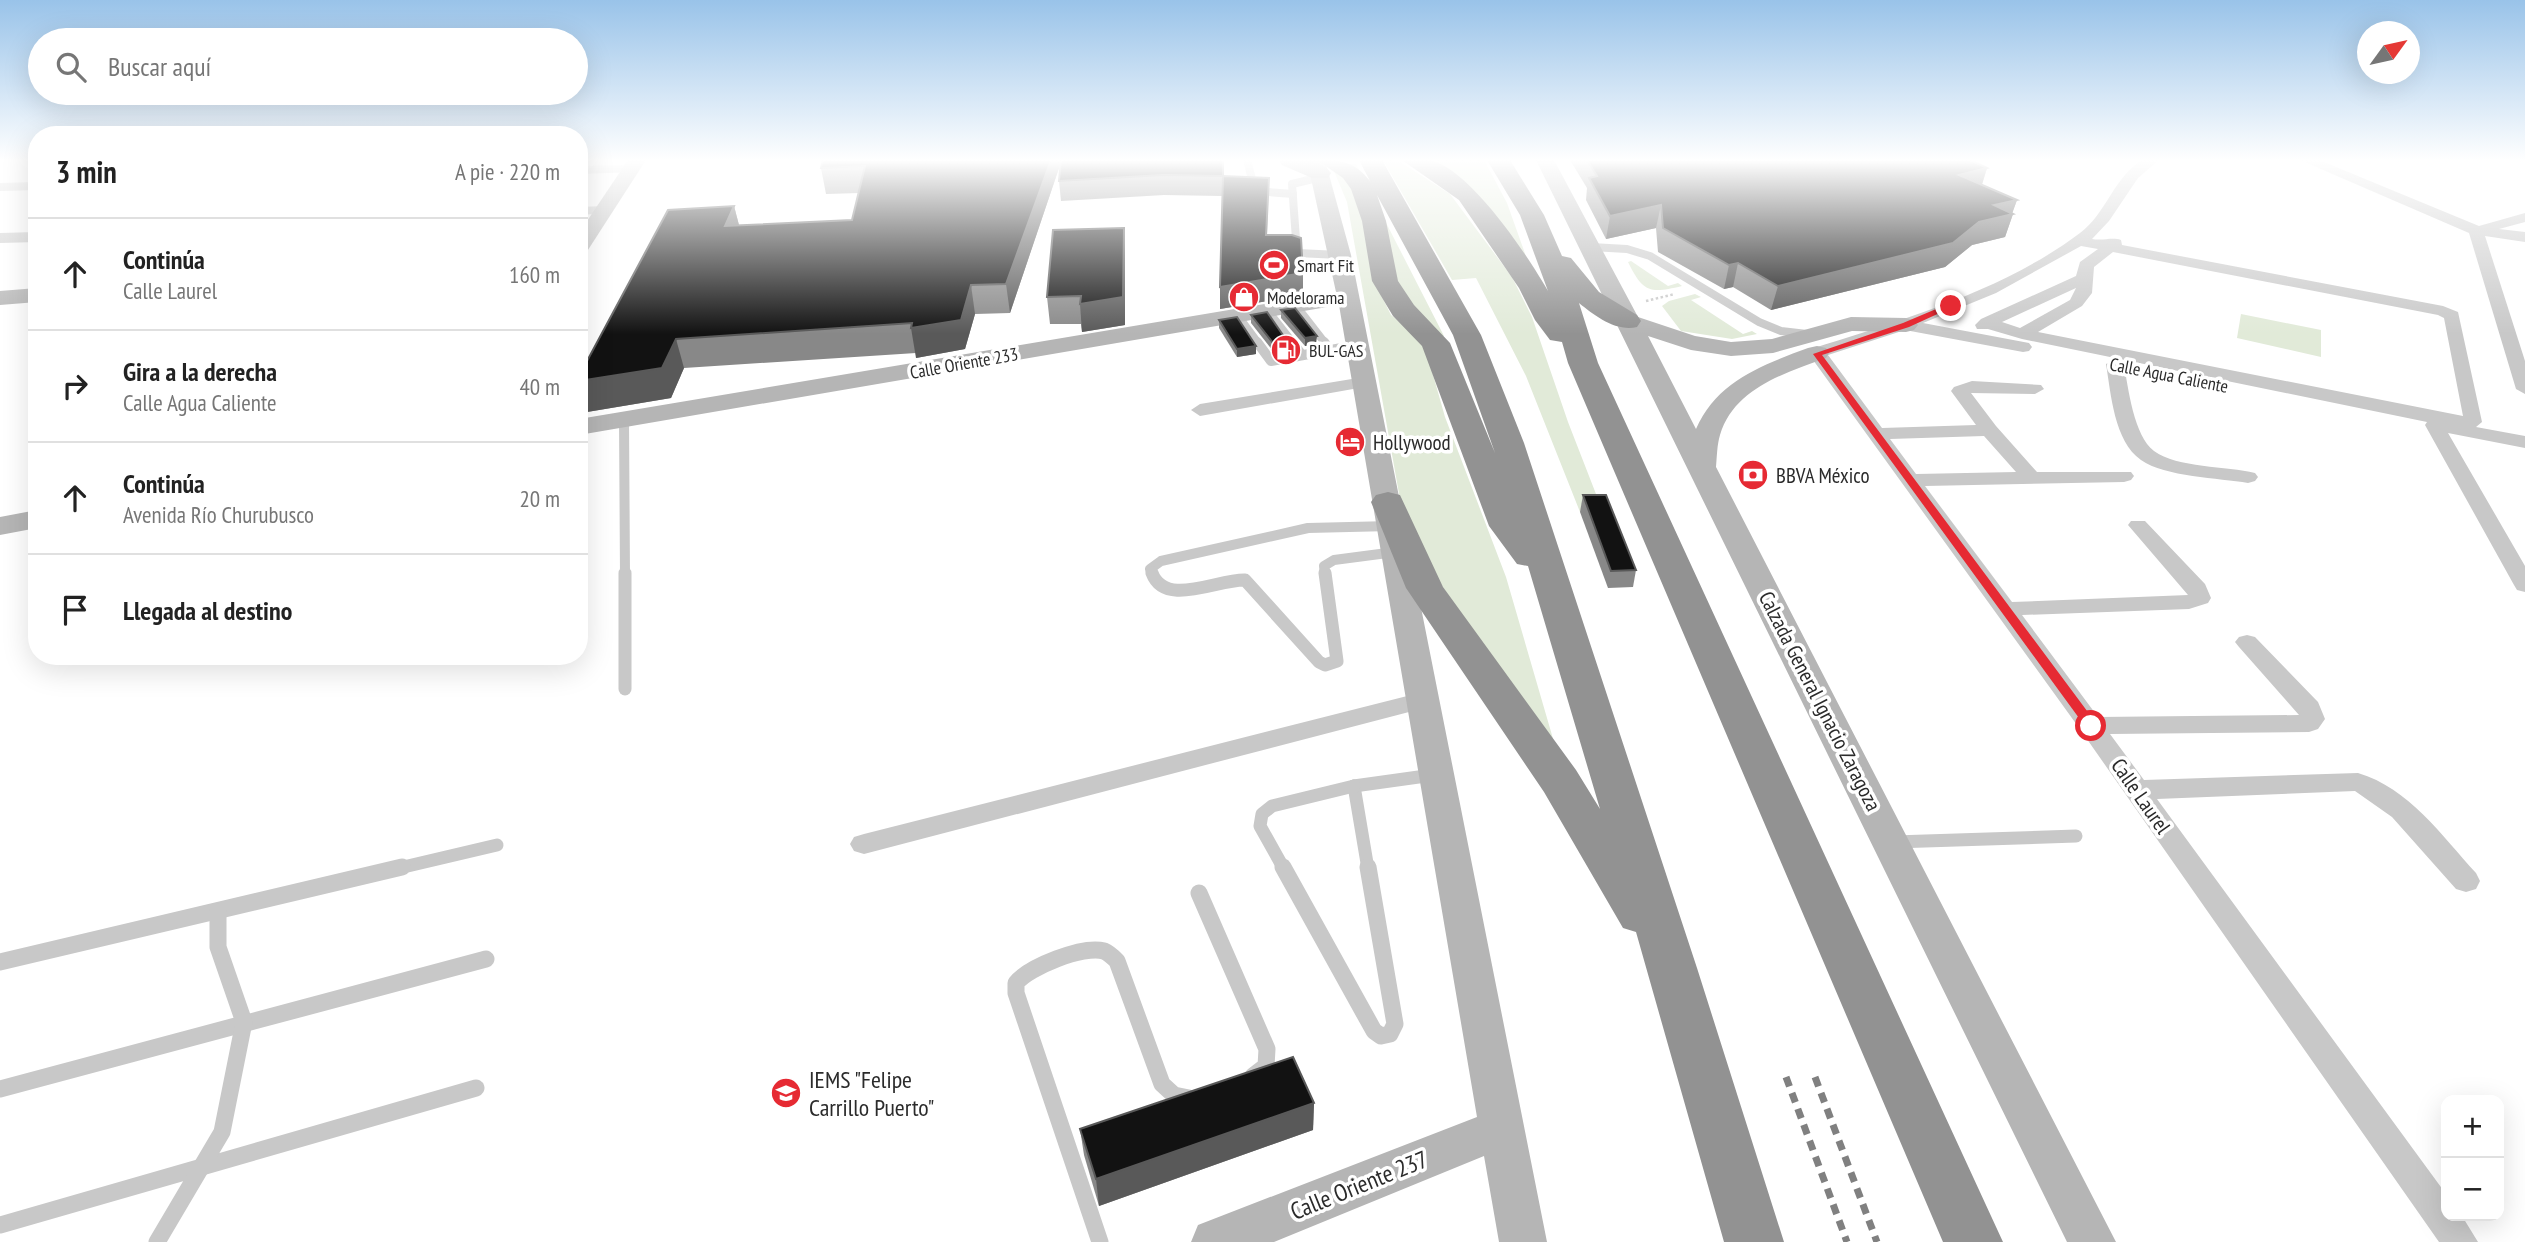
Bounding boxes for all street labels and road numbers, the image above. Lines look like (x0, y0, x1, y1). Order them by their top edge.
street label: Calle Oriente 233 (908, 342, 1020, 384)
street label: Calle Agua Caliente (2108, 352, 2230, 398)
street label: Calzada General Ignacio Zaragoza (1753, 587, 1887, 815)
street label: Calle Laurel (2105, 753, 2177, 839)
street label: Calle Oriente 237 (1286, 1143, 1432, 1227)

